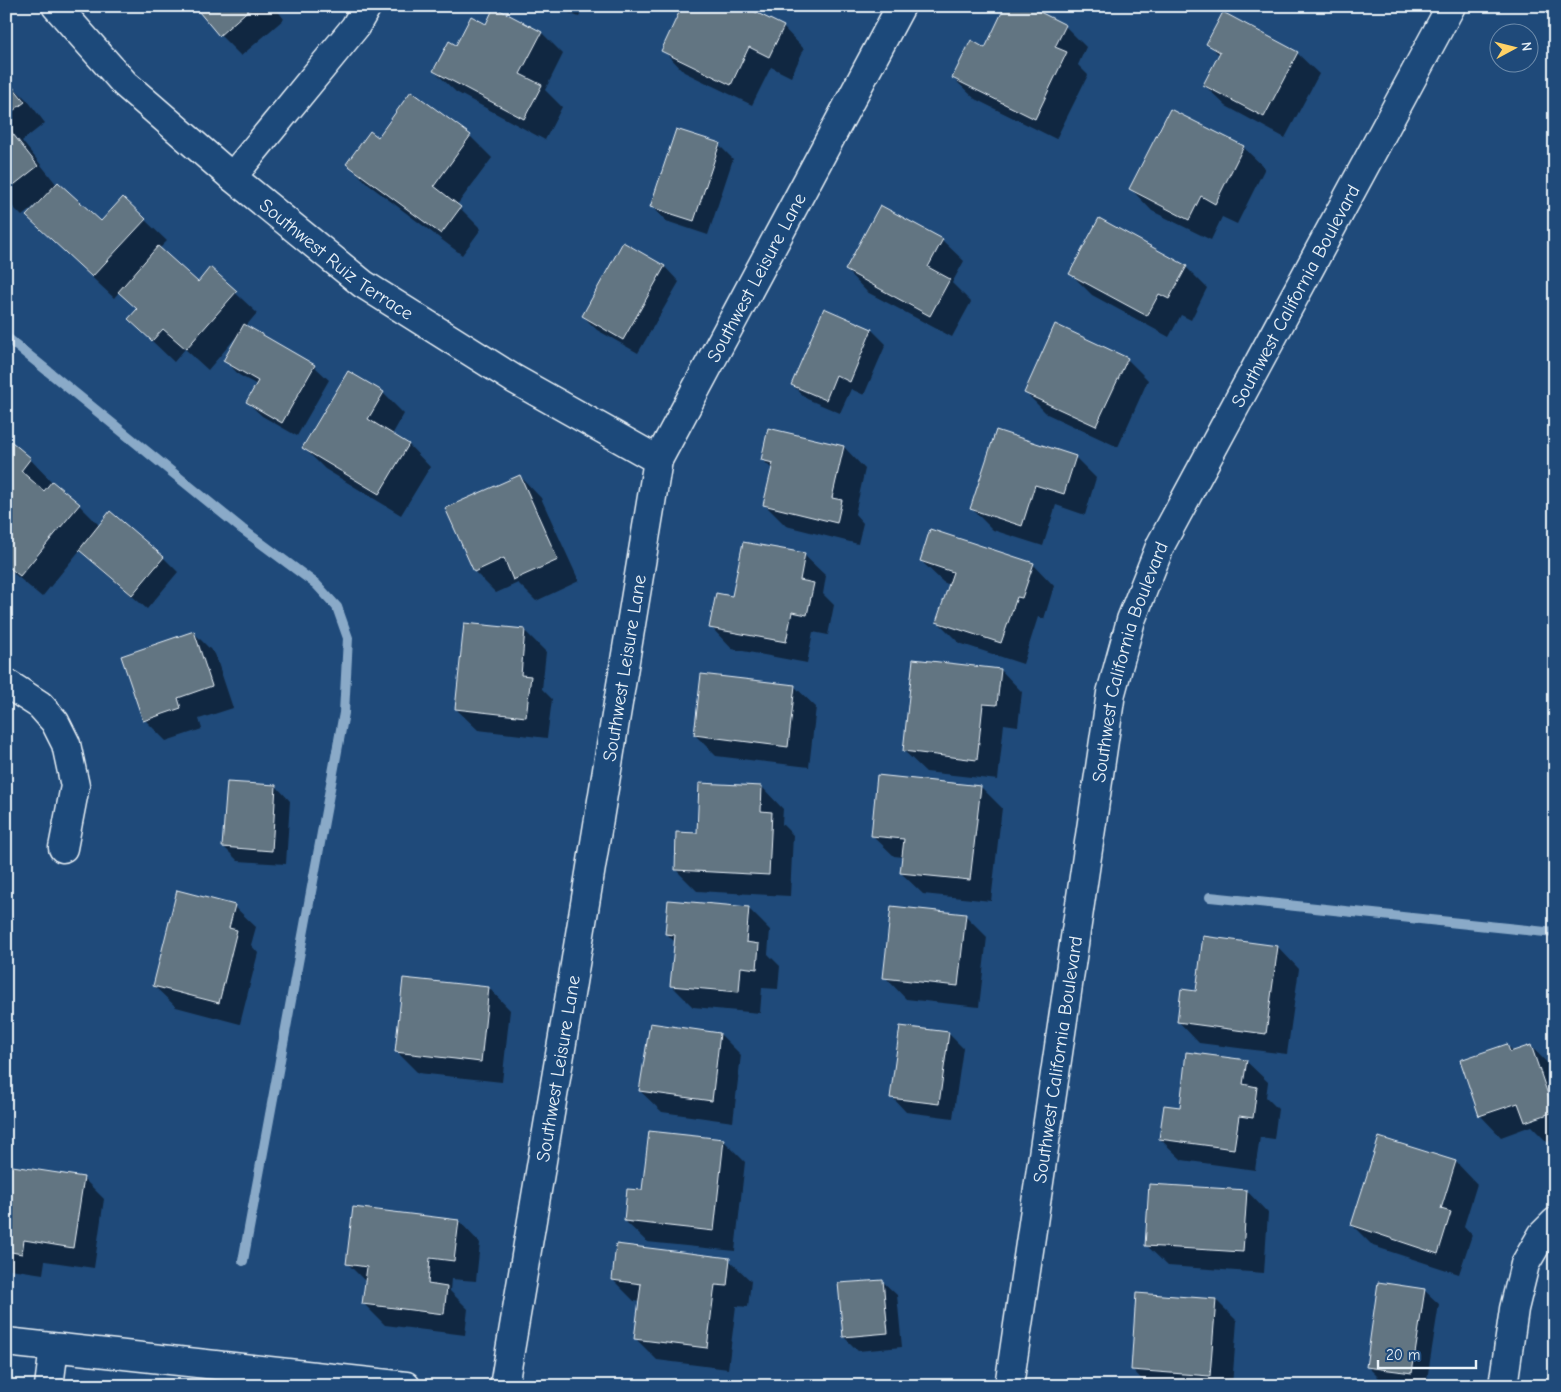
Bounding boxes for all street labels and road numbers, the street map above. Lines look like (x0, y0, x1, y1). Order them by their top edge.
street label: Southwest California Boulevard (1227, 181, 1365, 411)
street label: Southwest Leisure Lane (702, 189, 811, 366)
street label: Southwest Ruiz Terrace (255, 194, 417, 325)
street label: Southwest California Boulevard (1088, 539, 1173, 784)
street label: Southwest Leisure Lane (599, 573, 651, 763)
street label: Southwest California Boulevard (1029, 935, 1087, 1185)
street label: Southwest Leisure Lane (532, 974, 585, 1164)

